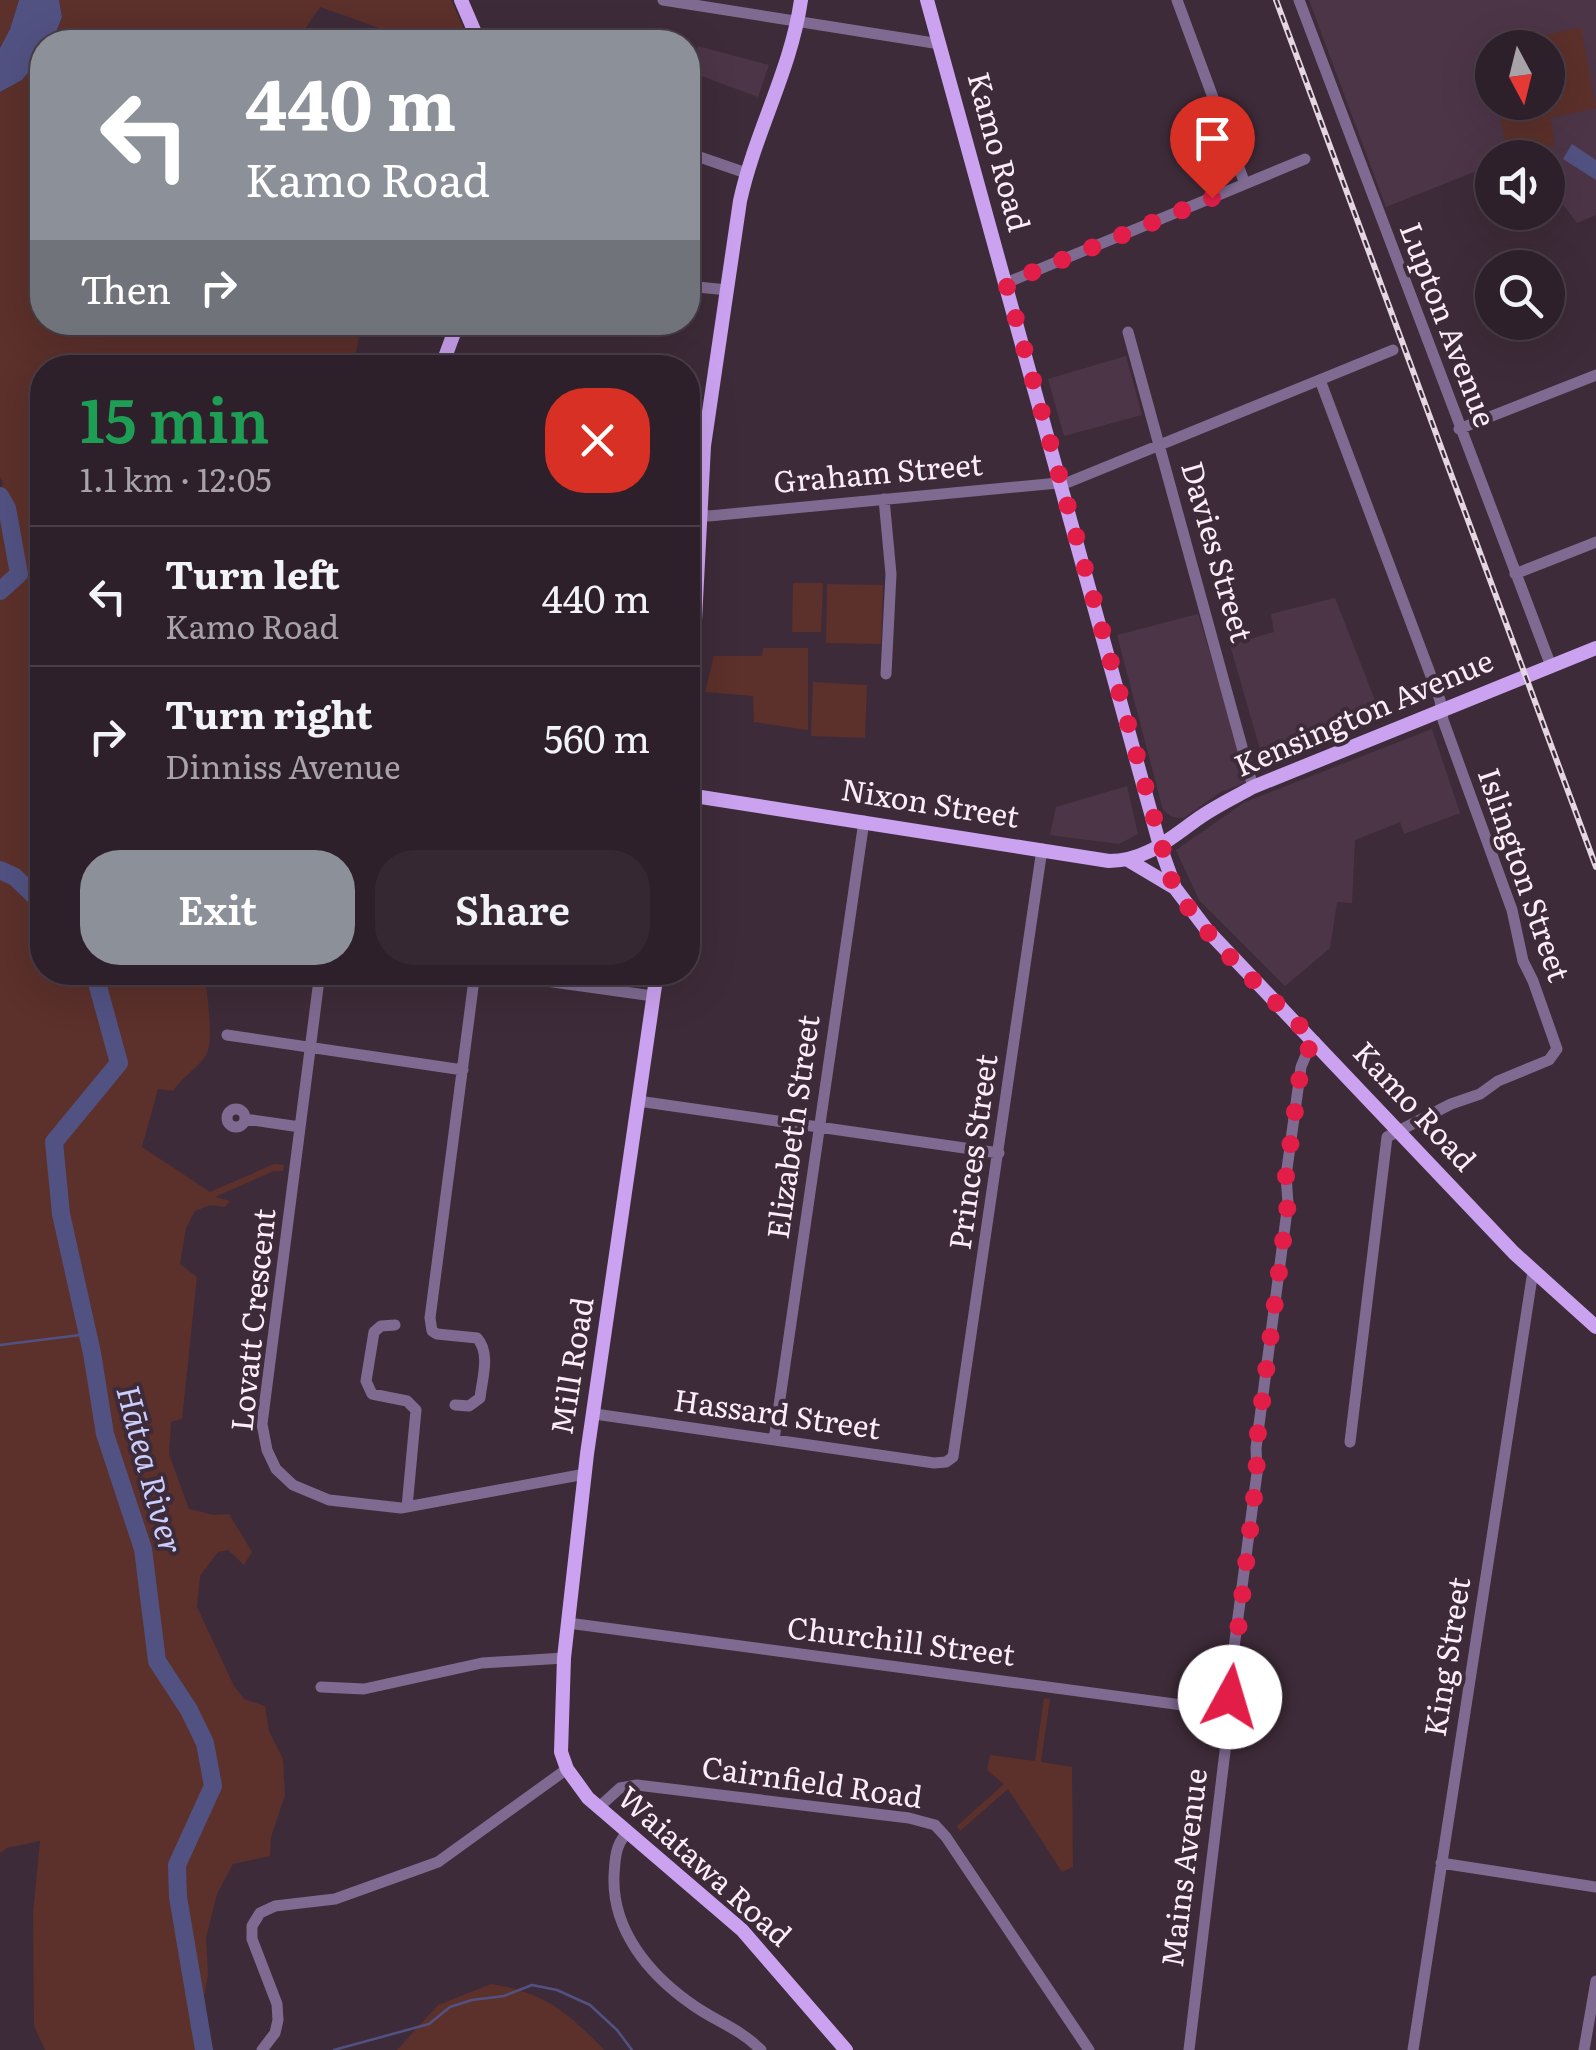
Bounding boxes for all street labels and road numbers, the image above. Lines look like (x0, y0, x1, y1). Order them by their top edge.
street label: Kamo Road (959, 67, 1043, 236)
street label: Lupton Avenue (1391, 215, 1509, 433)
street label: Graham Street (771, 440, 984, 502)
street label: Davies Street (1172, 456, 1266, 647)
street label: Kensington Avenue (1227, 637, 1499, 786)
street label: Islington Street (1469, 761, 1583, 987)
street label: Nixon Street (838, 765, 1023, 837)
street label: Elizabeth Street (754, 1012, 829, 1242)
street label: Kamo Road (1344, 1030, 1488, 1180)
street label: Princes Street (936, 1051, 1007, 1252)
street label: Lovatt Crescent (217, 1206, 285, 1433)
street label: Mill Road (537, 1294, 603, 1437)
street label: Hassard Street (671, 1376, 884, 1448)
street label: King Street (1411, 1574, 1479, 1740)
street label: Churchill Street (785, 1603, 1018, 1675)
street label: Cairnfield Road (699, 1743, 925, 1817)
street label: Mains Avenue (1148, 1766, 1216, 1970)
street label: Waiatawa Road (609, 1774, 803, 1955)

